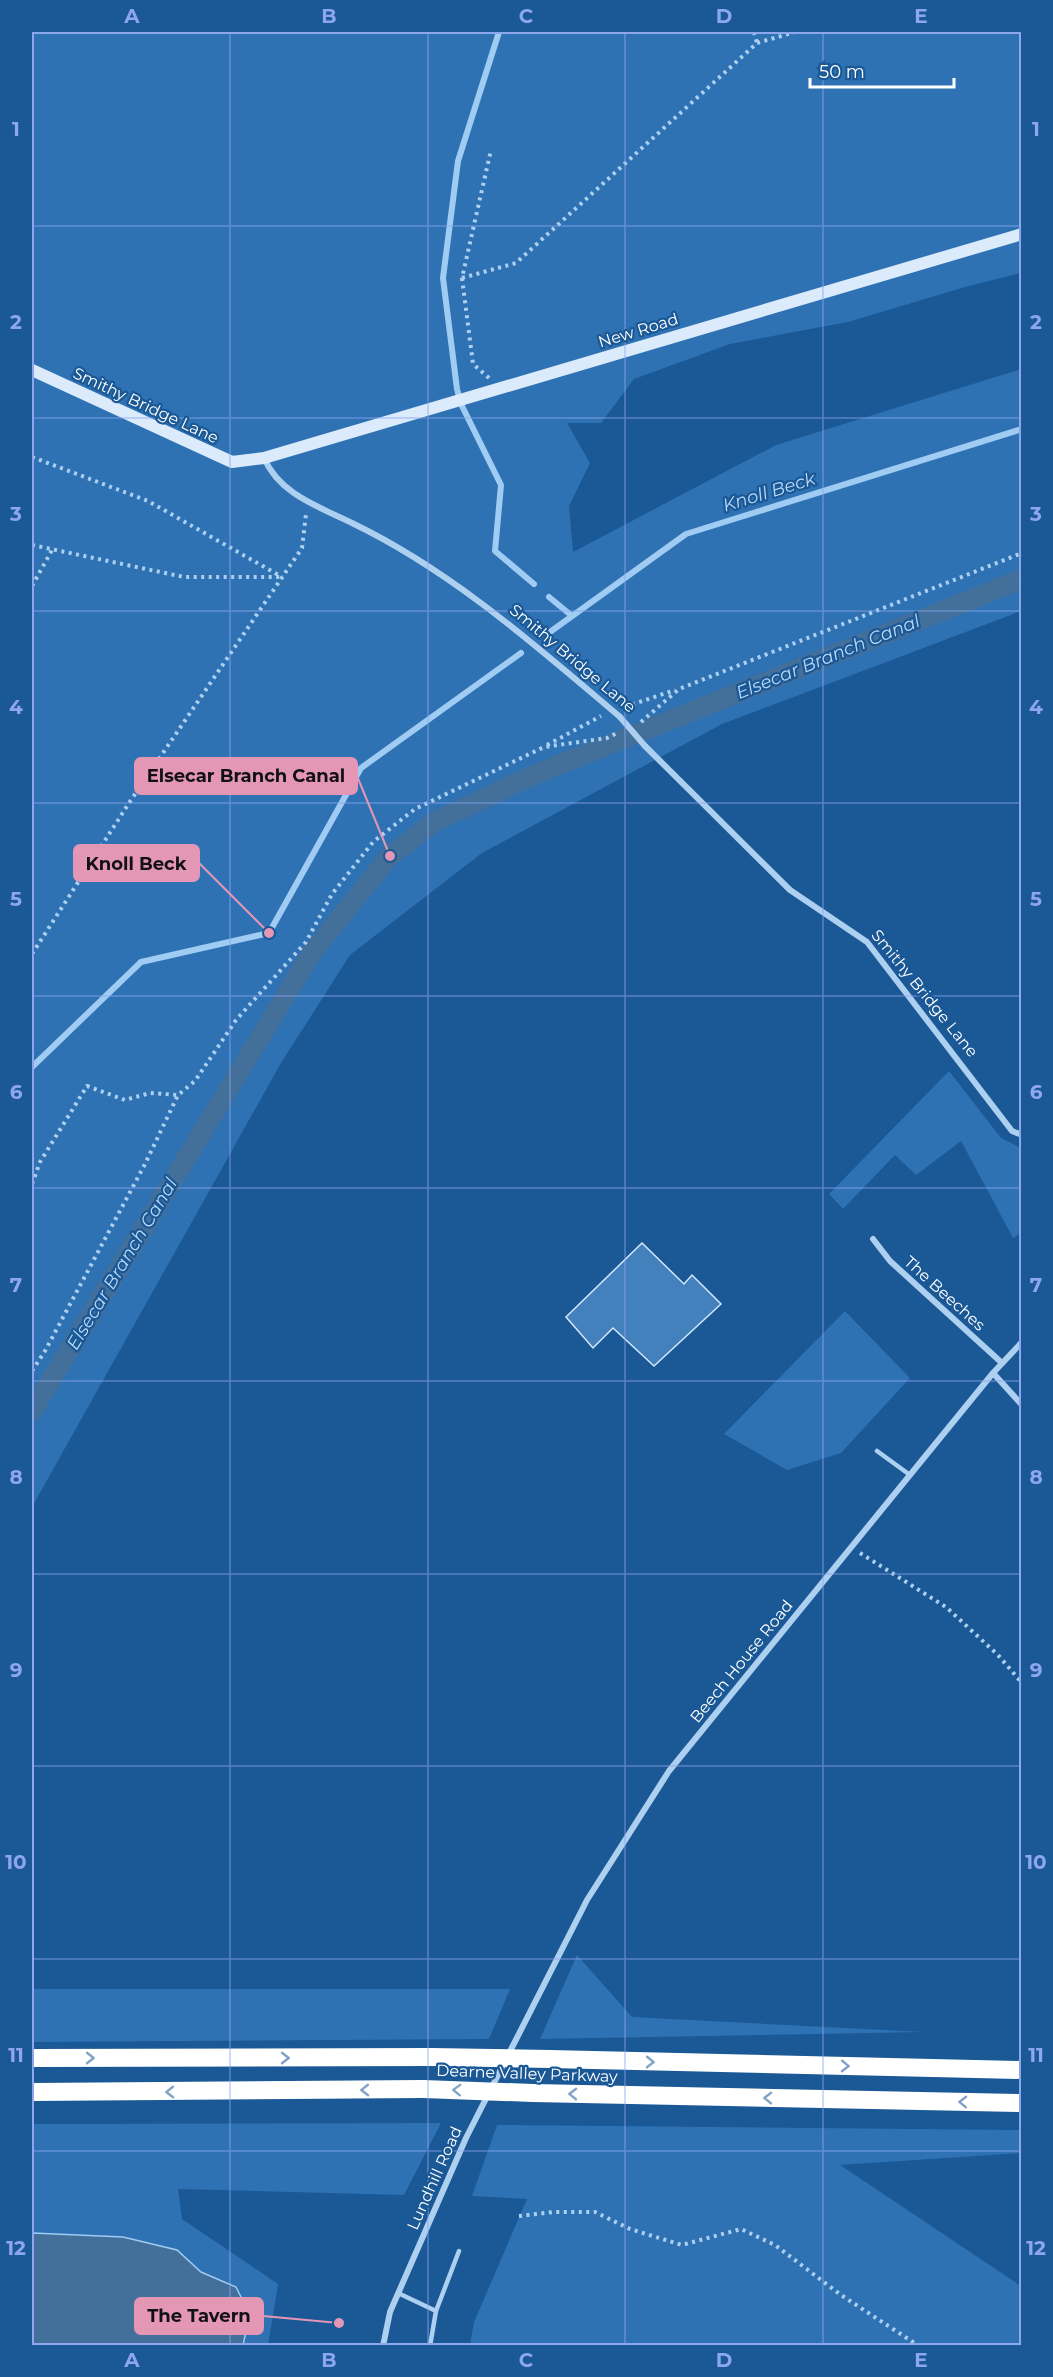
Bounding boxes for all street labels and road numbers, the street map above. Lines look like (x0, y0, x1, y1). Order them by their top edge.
street label: New Road (596, 309, 680, 352)
street label: Smithy Bridge Lane (70, 363, 222, 448)
street label: Smithy Bridge Lane (506, 600, 640, 717)
street label: Smithy Bridge Lane (867, 926, 982, 1061)
street label: The Beeches (900, 1252, 989, 1335)
street label: Beech House Road (686, 1596, 797, 1727)
street label: Dearne Valley Parkway (436, 2061, 618, 2086)
street label: Lundhill Road (403, 2123, 466, 2233)

